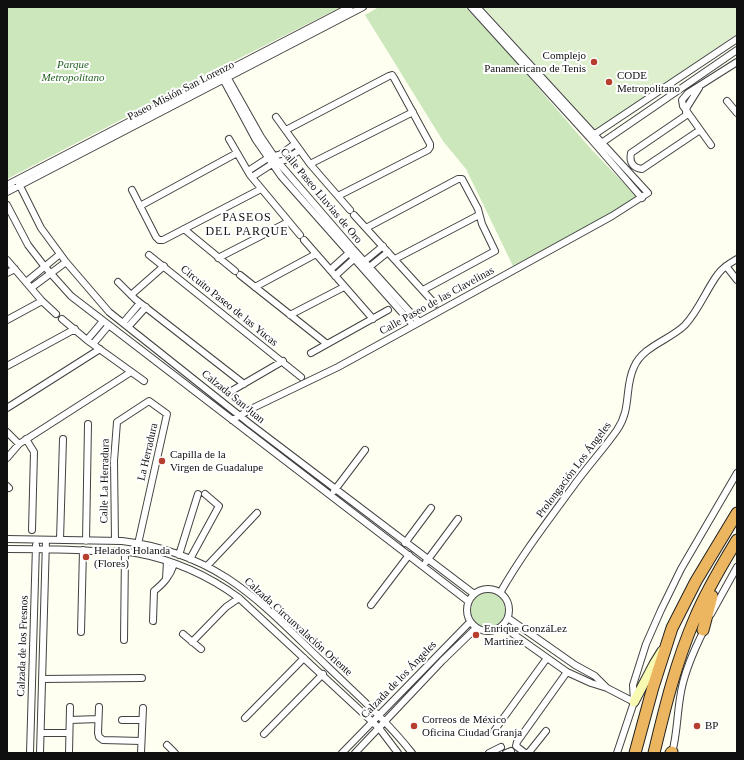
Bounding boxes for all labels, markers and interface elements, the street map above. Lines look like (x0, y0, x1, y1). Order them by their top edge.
place label: Complejo Panamericano de Tenis (484, 49, 586, 75)
marker: Complejo Panamericano de Tenis (589, 57, 599, 67)
park label: Parque Metropolitano (41, 58, 105, 84)
street label: Paseo Misión San Lorenzo (125, 58, 237, 124)
place label: CODE Metropolitano (617, 69, 680, 95)
marker: CODE Metropolitano (604, 77, 614, 87)
street label: Calle Paseo Lluvias de Oro (277, 146, 365, 246)
district label: PASEOS DEL PARQUE (205, 211, 289, 239)
street label: Circuito Paseo de las Yucas (178, 263, 280, 349)
street label: Calle Paseo de las Clavelinas (377, 264, 497, 338)
street label: Calzada San Juan (199, 367, 267, 427)
street label: Prolongación Los Ángeles (534, 419, 614, 521)
street label: La Herradura (135, 422, 161, 482)
street label: Calle La Herradura (98, 438, 112, 524)
place label: Capilla de la Virgen de Guadalupe (170, 448, 263, 474)
marker: Capilla de la Virgen de Guadalupe (157, 456, 167, 466)
place label: Helados Holanda (Flores) (94, 544, 170, 570)
marker: Helados Holanda (Flores) (81, 552, 91, 562)
street label: Calzada Circunvalación Oriente (241, 575, 355, 679)
street label: Calzada de los Fresnos (15, 595, 31, 697)
place label: Enrique GonzáLez Martinez (484, 622, 567, 648)
marker: Enrique GonzáLez Martinez (471, 630, 481, 640)
street label: Calzada de los Ángeles (358, 638, 440, 722)
place label: Correos de México Oficina Ciudad Granja (422, 713, 522, 739)
place label: BP (705, 719, 718, 733)
marker: Correos de México Oficina Ciudad Granja (409, 721, 419, 731)
marker: BP (692, 721, 702, 731)

